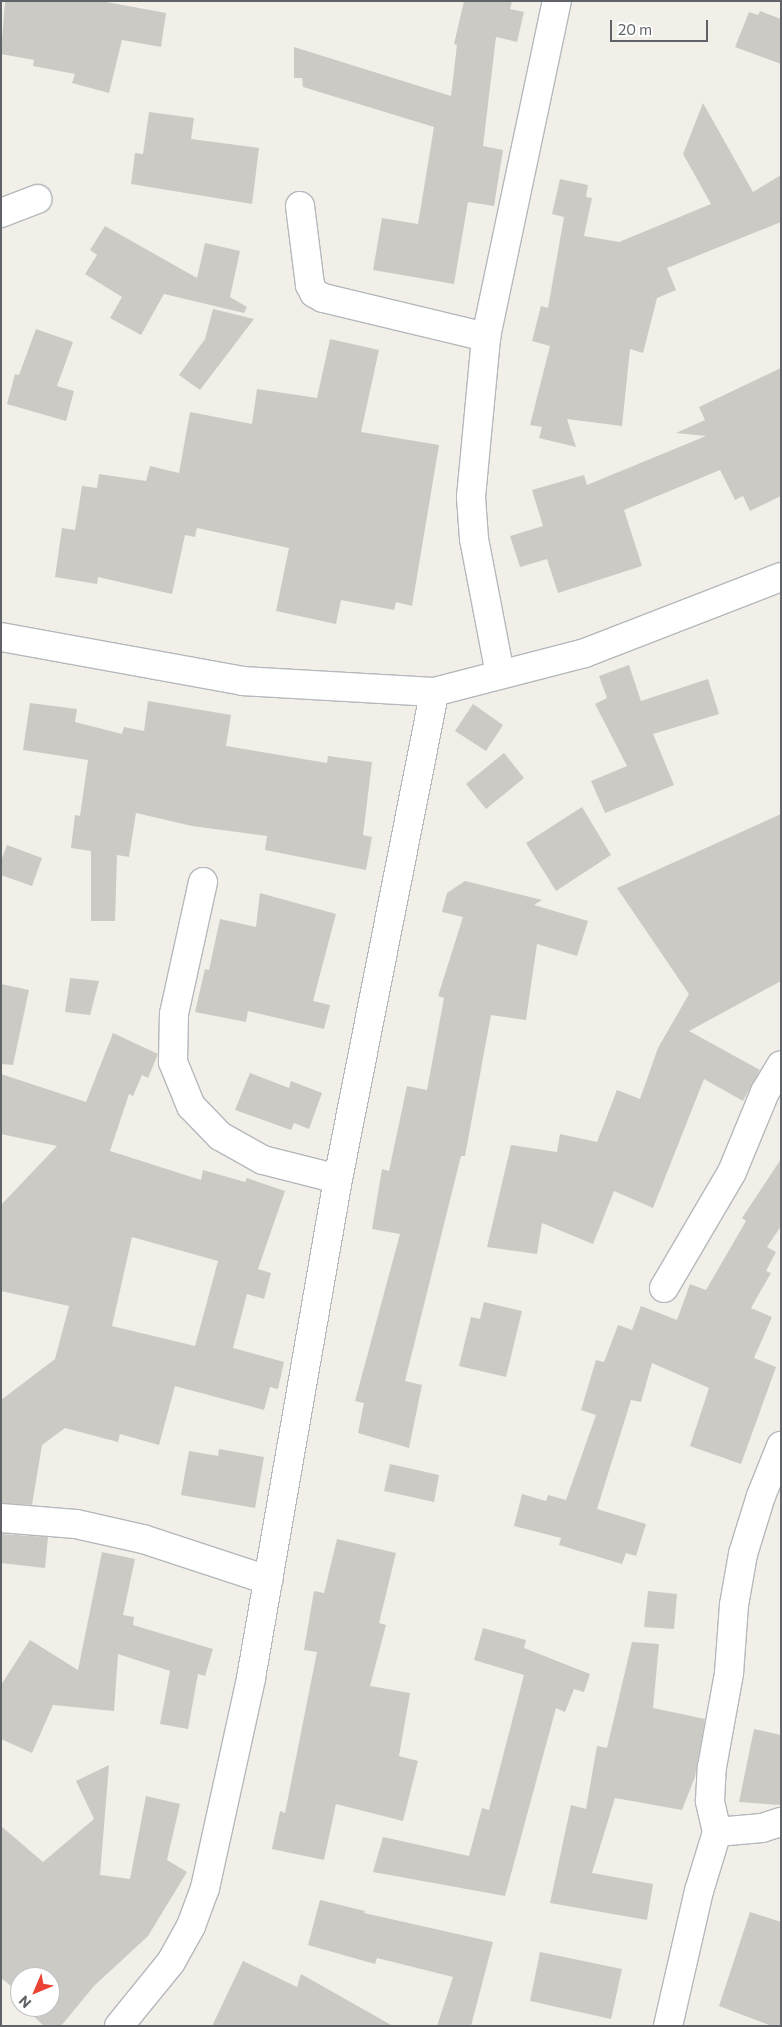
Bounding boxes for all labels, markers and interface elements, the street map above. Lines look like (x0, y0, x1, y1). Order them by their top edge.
scale bar (612, 10, 710, 42)
text: 20 m (618, 20, 652, 38)
north arrow (10, 1967, 60, 2017)
text: N (15, 1993, 34, 2012)

